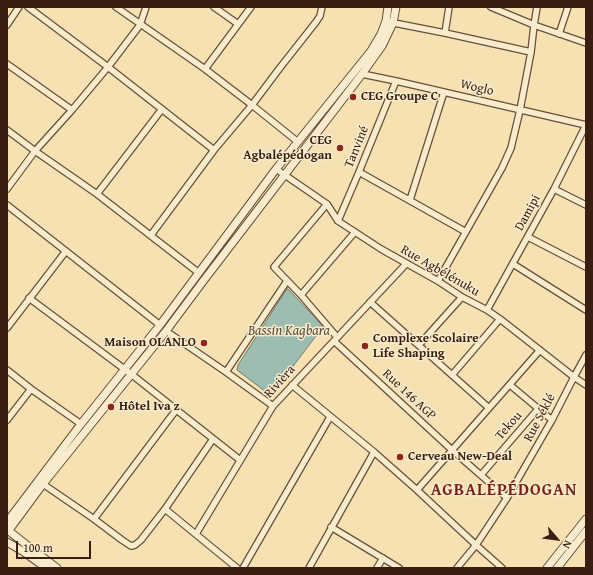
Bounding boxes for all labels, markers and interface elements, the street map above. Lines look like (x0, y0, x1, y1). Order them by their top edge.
street label: Woglo (459, 77, 495, 99)
place label: CEG Groupe C (361, 89, 438, 105)
marker: CEG Groupe C (348, 92, 358, 102)
street label: Tanviné (342, 124, 372, 170)
place label: CEG Agbalépédogan (243, 133, 332, 164)
marker: CEG Agbalépédogan (335, 143, 345, 153)
street label: Damipi (512, 192, 544, 234)
street label: Rue Agbélénuku (398, 242, 482, 300)
water label: Bassin Kagbara (248, 323, 330, 339)
place label: Complexe Scolaire Life Shaping (373, 331, 479, 362)
place label: Maison OLANLO (104, 335, 196, 351)
marker: Maison OLANLO (199, 338, 209, 348)
marker: Complexe Scolaire Life Shaping (360, 341, 370, 351)
street label: Rivièra (261, 362, 299, 402)
street label: Rue 146 AGP (379, 366, 439, 424)
street label: Rue Séklé (521, 391, 559, 445)
place label: Hôtel Iva z (119, 399, 180, 415)
marker: Hôtel Iva z (106, 402, 116, 412)
street label: Tekou (492, 408, 526, 444)
place label: Cerveau New-Deal (408, 449, 512, 465)
marker: Cerveau New-Deal (395, 452, 405, 462)
district label: AGBALÉPÉDOGAN (431, 481, 577, 501)
north arrow (537, 519, 577, 559)
scale bar (18, 533, 93, 559)
text: N (559, 538, 576, 552)
text: 100 m (23, 539, 53, 556)

